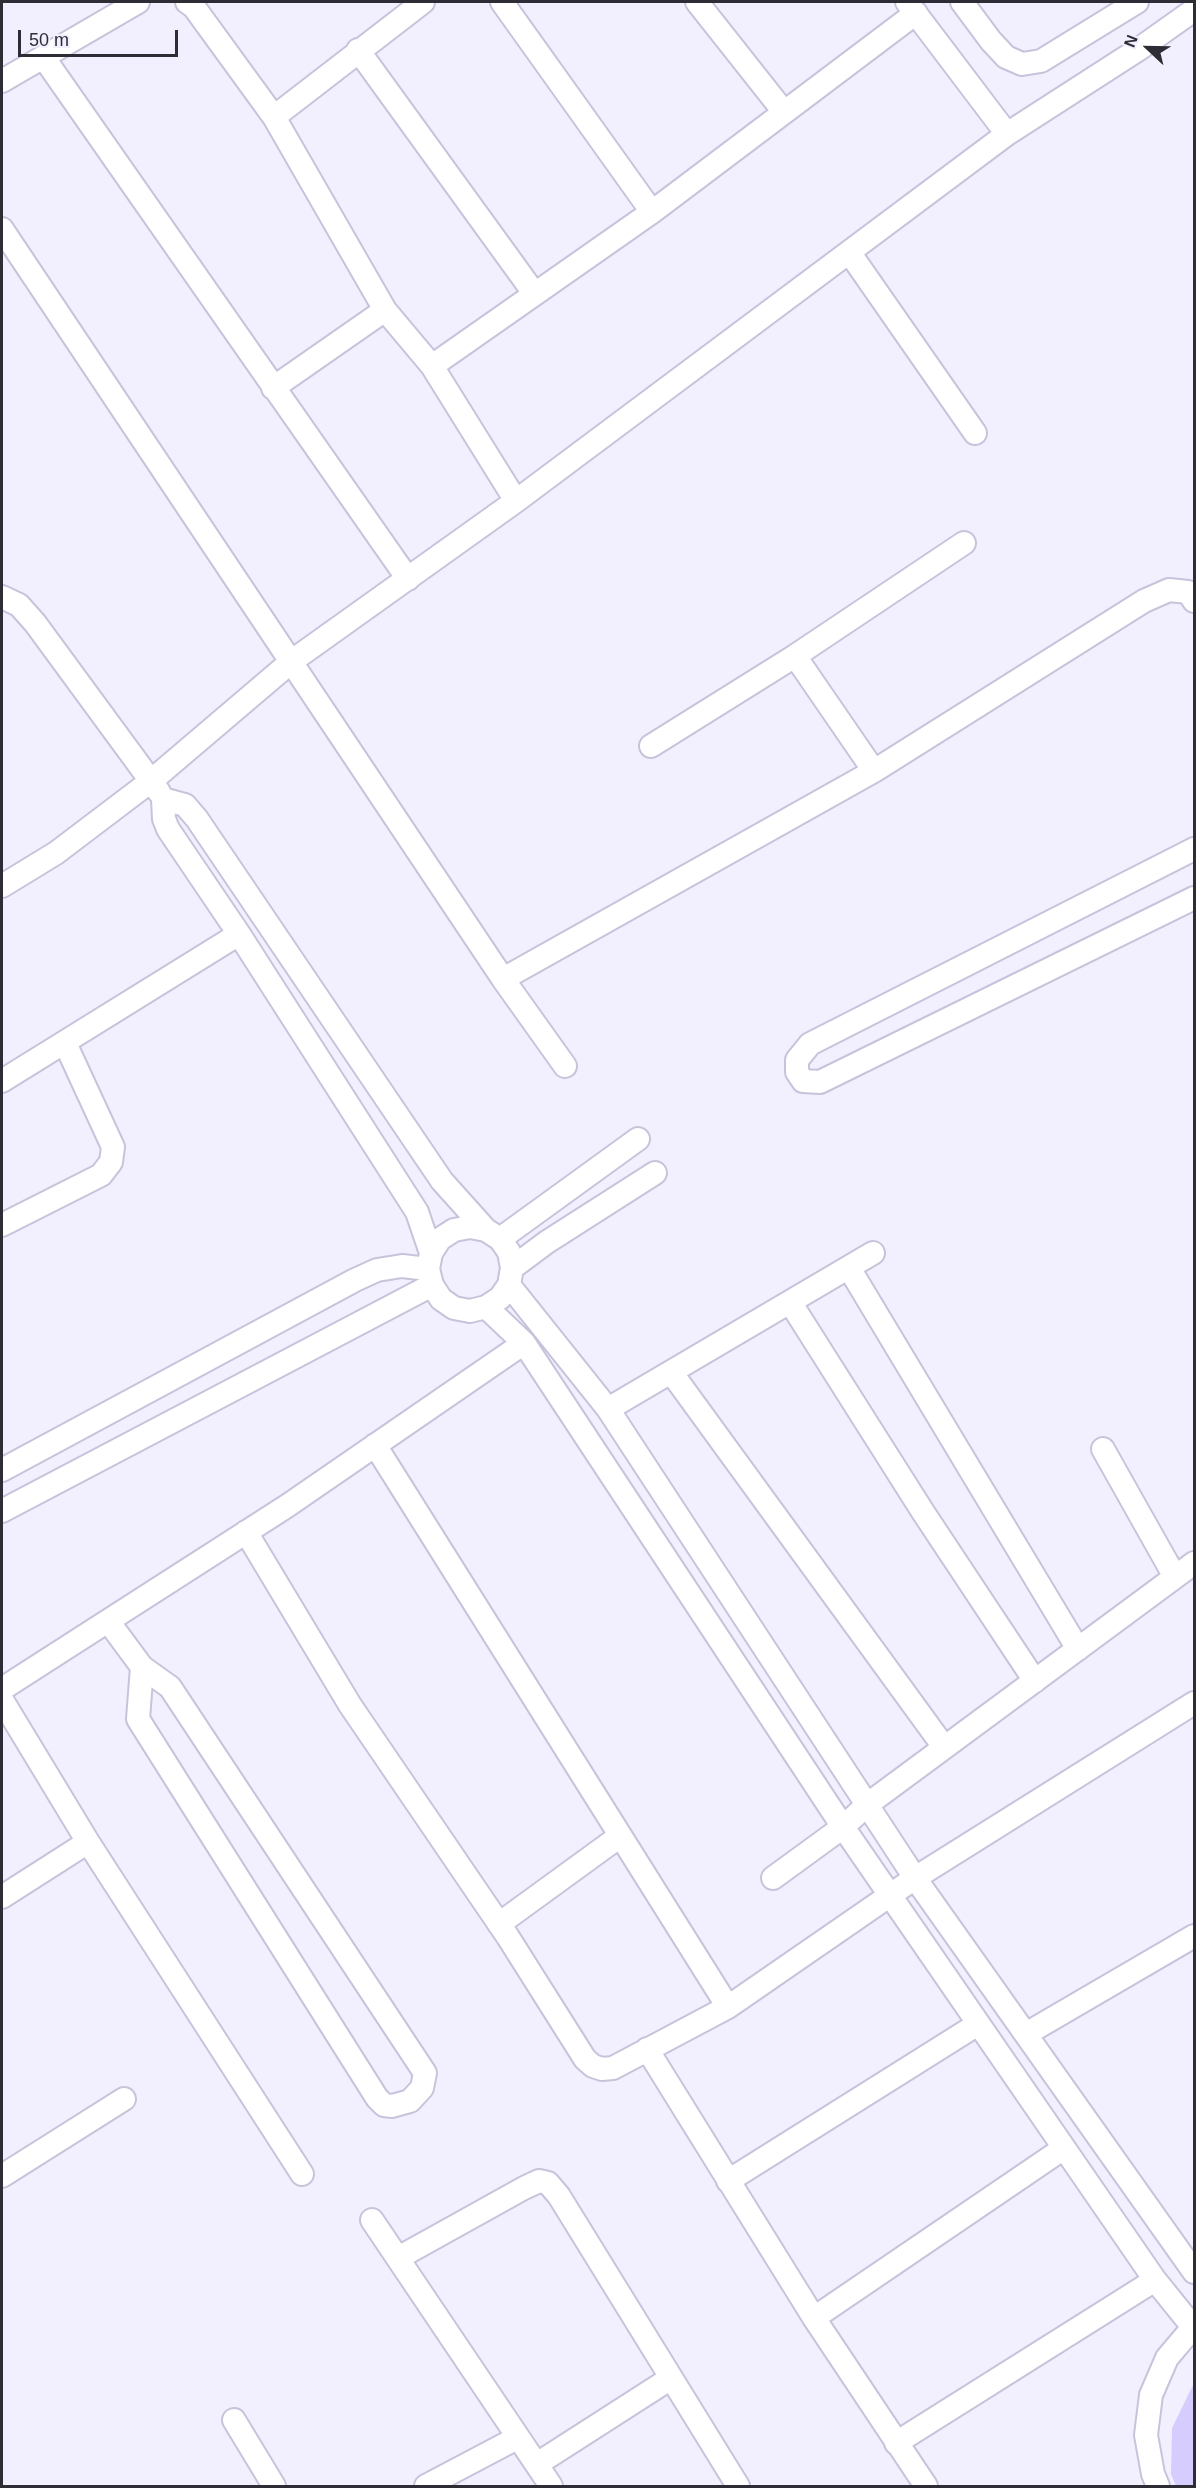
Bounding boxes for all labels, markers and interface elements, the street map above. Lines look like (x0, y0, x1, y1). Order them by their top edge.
scale bar (21, 18, 182, 56)
north arrow (1118, 18, 1178, 78)
text: 50 m (29, 30, 69, 50)
text: N (1121, 33, 1141, 50)

